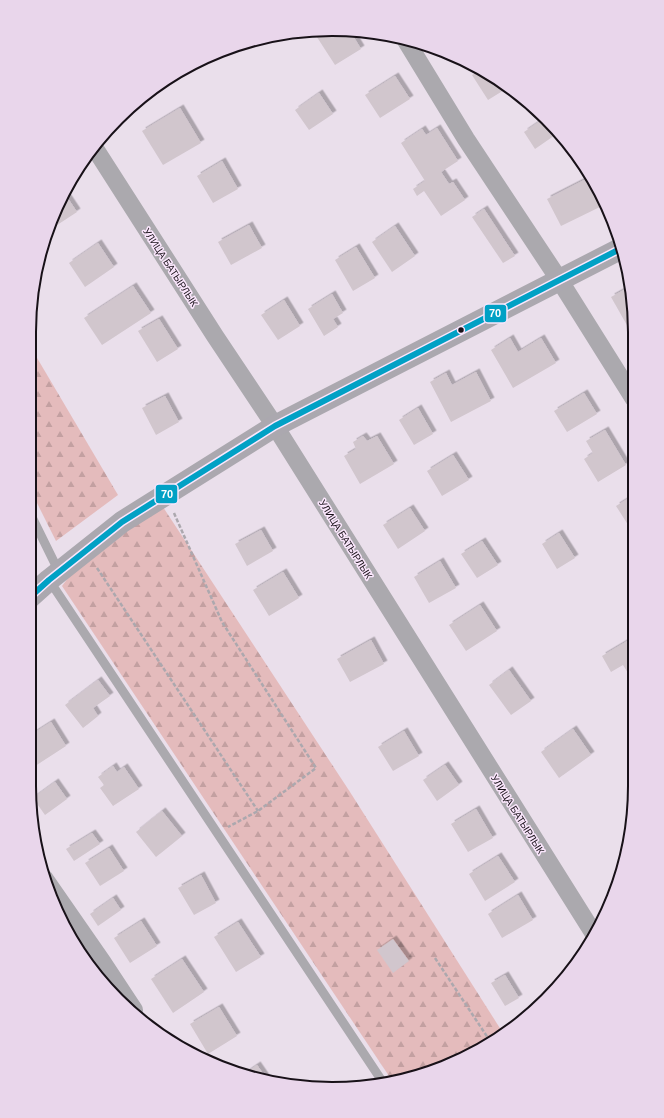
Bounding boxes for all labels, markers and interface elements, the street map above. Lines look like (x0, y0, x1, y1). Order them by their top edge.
street label: УЛИЦА БАТЫРЛЫК (141, 226, 200, 309)
line badge: 70 (484, 304, 507, 323)
text: 70 (489, 307, 501, 319)
unlabelled marker (456, 325, 466, 335)
line badge: 70 (155, 484, 178, 504)
text: 70 (161, 488, 173, 500)
street label: УЛИЦА БАТЫРЛЫК (317, 498, 374, 581)
street label: УЛИЦА БАТЫРЛЫК (489, 773, 546, 856)

